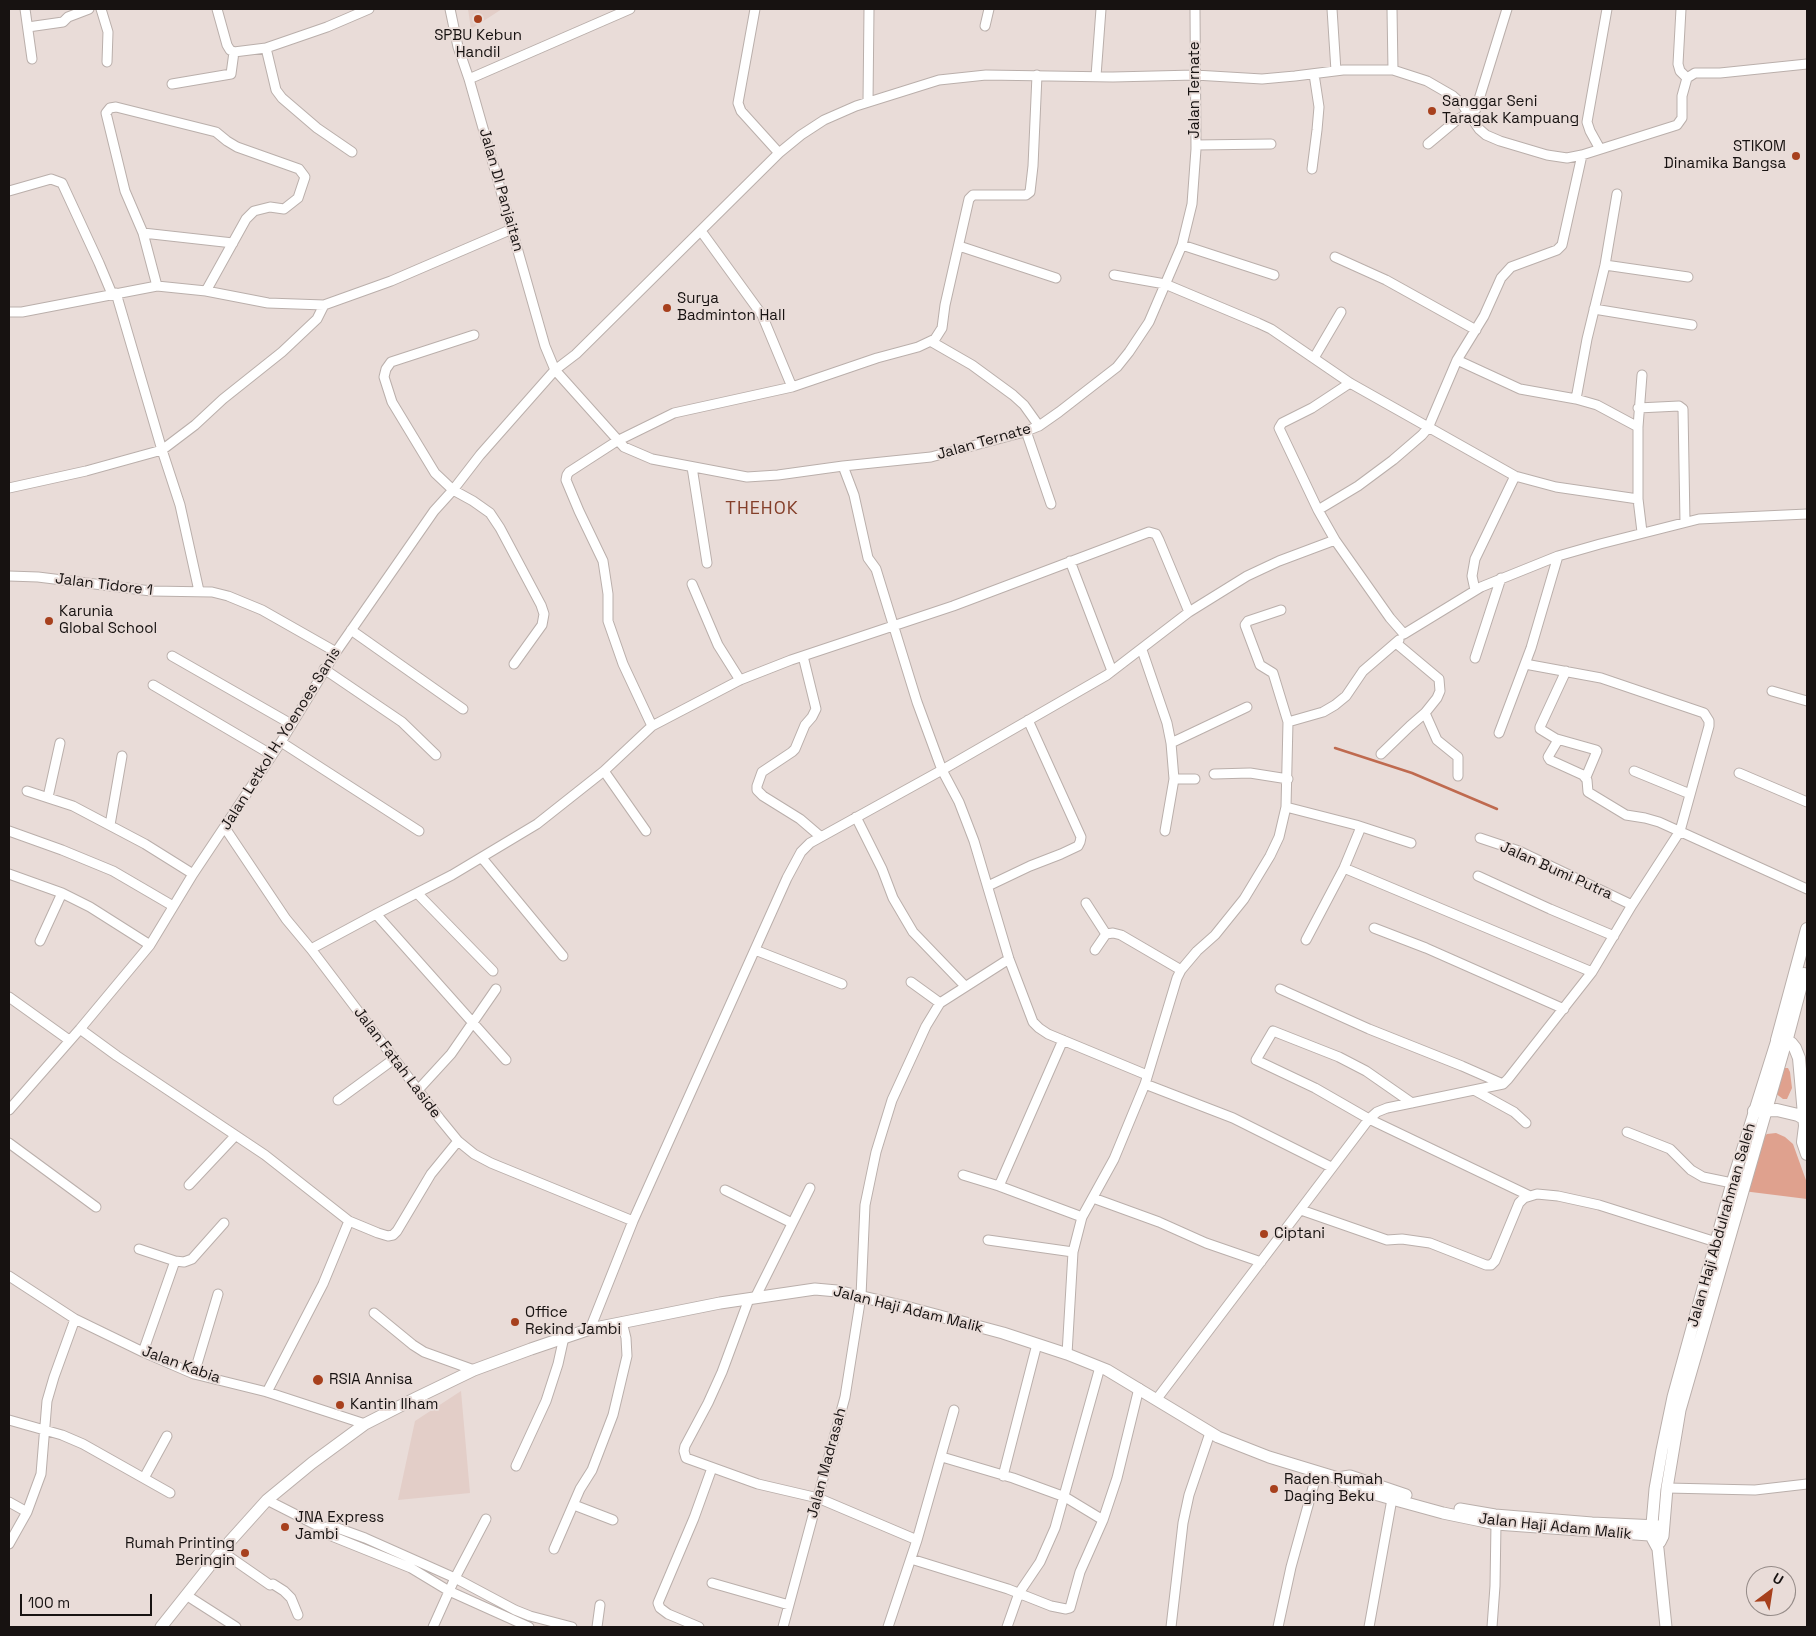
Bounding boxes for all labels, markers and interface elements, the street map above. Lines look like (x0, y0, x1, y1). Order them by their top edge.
marker: SPBU Kebun Handil (472, 13, 484, 25)
place label: SPBU Kebun Handil (434, 27, 522, 62)
street label: Jalan Ternate (1186, 41, 1204, 139)
place label: Sanggar Seni Taragak Kampuang (1442, 93, 1579, 128)
marker: Sanggar Seni Taragak Kampuang (1426, 105, 1438, 117)
street label: Jalan DI Panjaitan (475, 126, 527, 254)
place label: STIKOM Dinamika Bangsa (1664, 138, 1786, 173)
marker: STIKOM Dinamika Bangsa (1790, 150, 1802, 162)
place label: Surya Badminton Hall (677, 290, 785, 325)
marker: Surya Badminton Hall (661, 302, 673, 314)
street label: Jalan Ternate (935, 420, 1033, 464)
district label: THEHOK (725, 498, 799, 520)
street label: Jalan Tidore 1 (54, 570, 154, 600)
place label: Karunia Global School (59, 603, 157, 638)
marker: Karunia Global School (43, 615, 55, 627)
street label: Jalan Letkol H. Yoenoes Sanis (217, 644, 345, 834)
street label: Jalan Bumi Putra (1497, 838, 1615, 904)
street label: Jalan Fatah Laside (349, 1004, 445, 1122)
street label: Jalan Haji Abdulrahman Saleh (1684, 1121, 1760, 1329)
place label: Ciptani (1274, 1225, 1325, 1243)
marker: Ciptani (1258, 1228, 1270, 1240)
street label: Jalan Haji Adam Malik (831, 1283, 985, 1337)
place label: Office Rekind Jambi (525, 1304, 621, 1339)
marker: Office Rekind Jambi (509, 1316, 521, 1328)
street label: Jalan Kabia (139, 1342, 223, 1388)
place label: RSIA Annisa (329, 1371, 413, 1389)
marker: RSIA Annisa (311, 1373, 325, 1387)
place label: Kantin Ilham (350, 1396, 438, 1414)
marker: Kantin Ilham (334, 1399, 346, 1411)
street label: Jalan Madrasah (804, 1406, 850, 1520)
place label: Raden Rumah Daging Beku (1284, 1471, 1383, 1506)
marker: Raden Rumah Daging Beku (1268, 1483, 1280, 1495)
place label: JNA Express Jambi (295, 1509, 384, 1544)
street label: Jalan Haji Adam Malik (1478, 1510, 1632, 1544)
marker: JNA Express Jambi (279, 1521, 291, 1533)
place label: Rumah Printing Beringin (125, 1535, 235, 1570)
marker: Rumah Printing Beringin (239, 1547, 251, 1559)
north arrow (1746, 1566, 1796, 1616)
text: U (1770, 1569, 1787, 1589)
scale bar (22, 1584, 155, 1616)
text: 100 m (28, 1593, 70, 1612)

